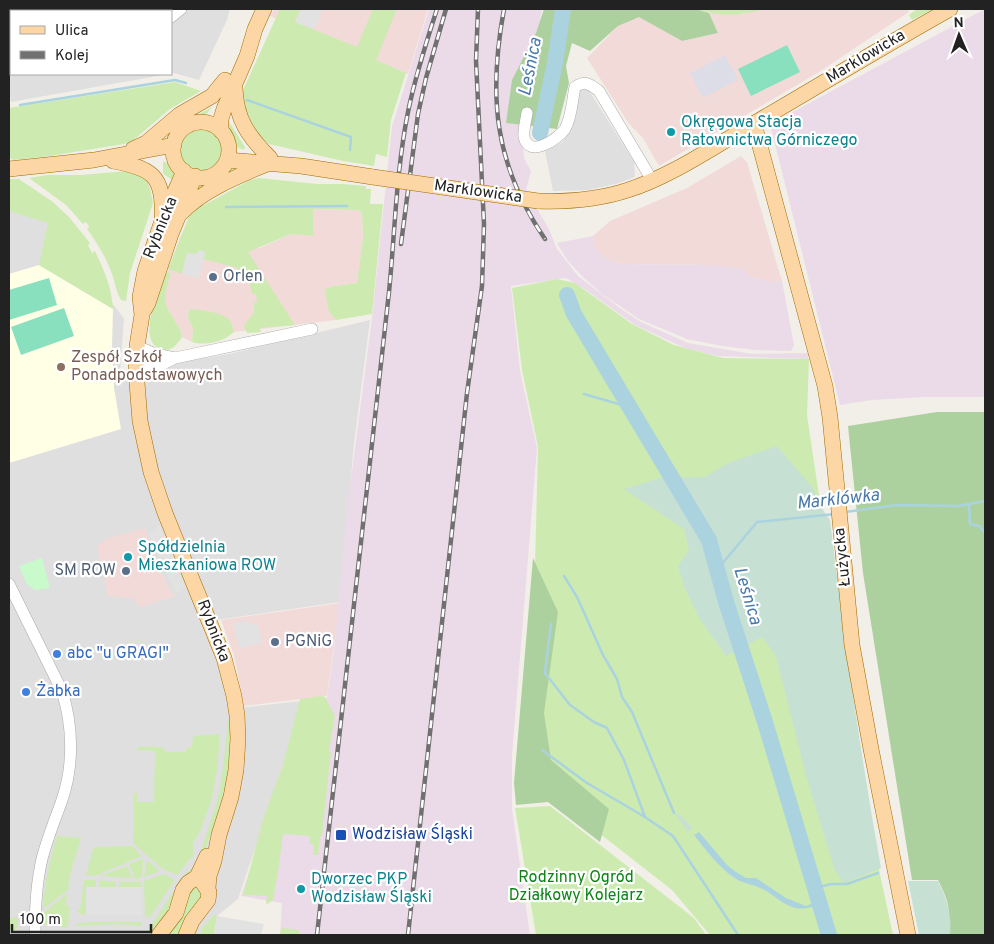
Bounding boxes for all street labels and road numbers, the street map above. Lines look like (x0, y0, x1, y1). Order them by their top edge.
street label: Marklowicka (823, 26, 909, 88)
street label: Marklowicka (433, 176, 523, 208)
street label: Rybnicka (139, 194, 183, 262)
street label: Łużycka (830, 527, 856, 587)
street label: Rybnicka (192, 597, 234, 665)

